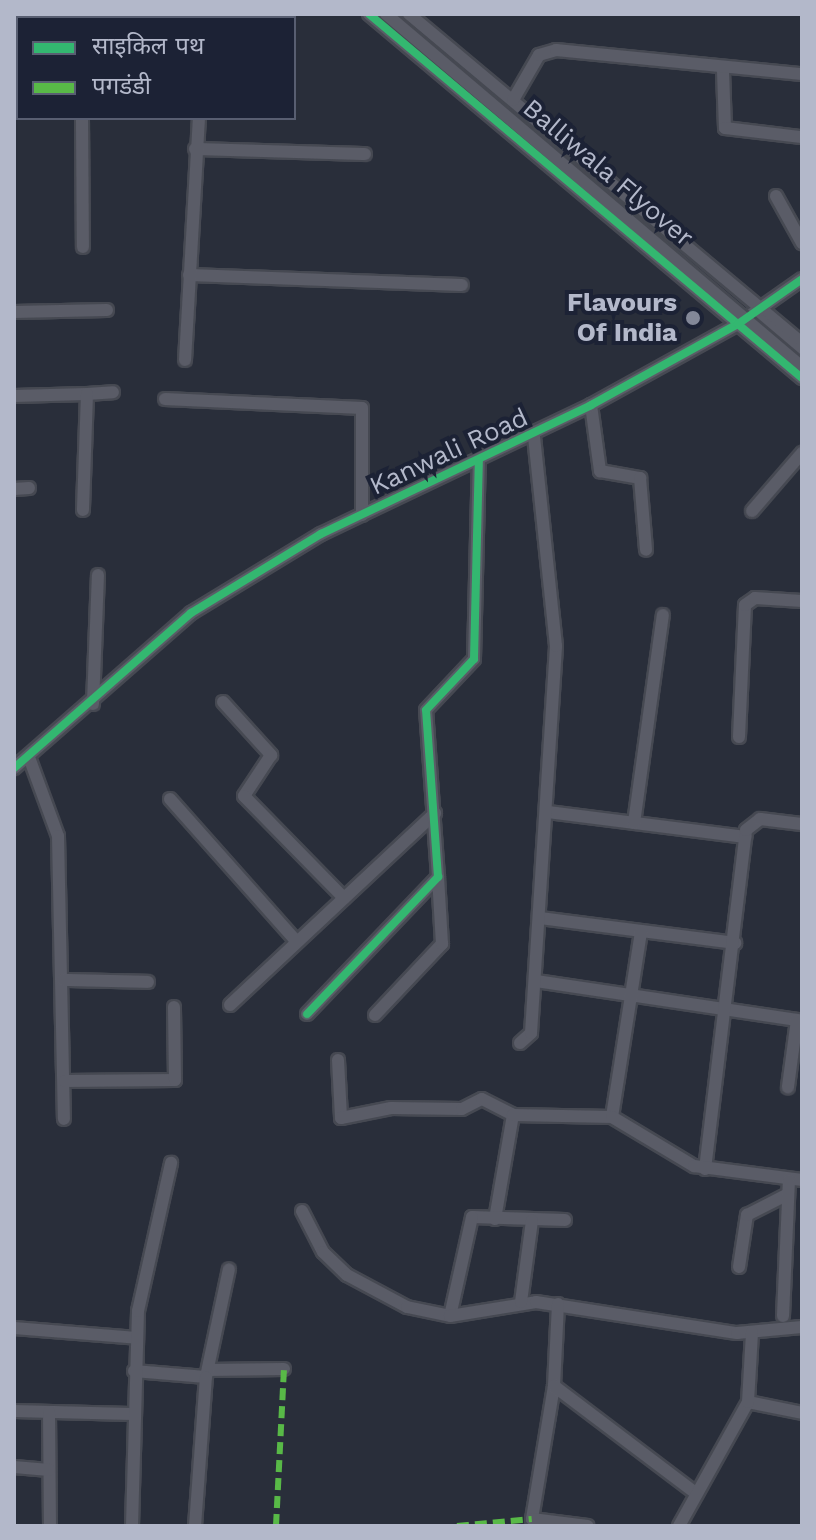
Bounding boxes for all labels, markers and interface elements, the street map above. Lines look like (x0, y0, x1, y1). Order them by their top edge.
legend (16, 16, 296, 120)
text: साइकिल पथ (92, 32, 204, 60)
text: पगडंडी (92, 72, 151, 100)
street label: Balliwala Flyover (516, 92, 700, 254)
place label: Flavours Of India (567, 287, 677, 348)
marker: Flavours Of India (684, 309, 702, 327)
street label: Kanwali Road (365, 402, 533, 502)

